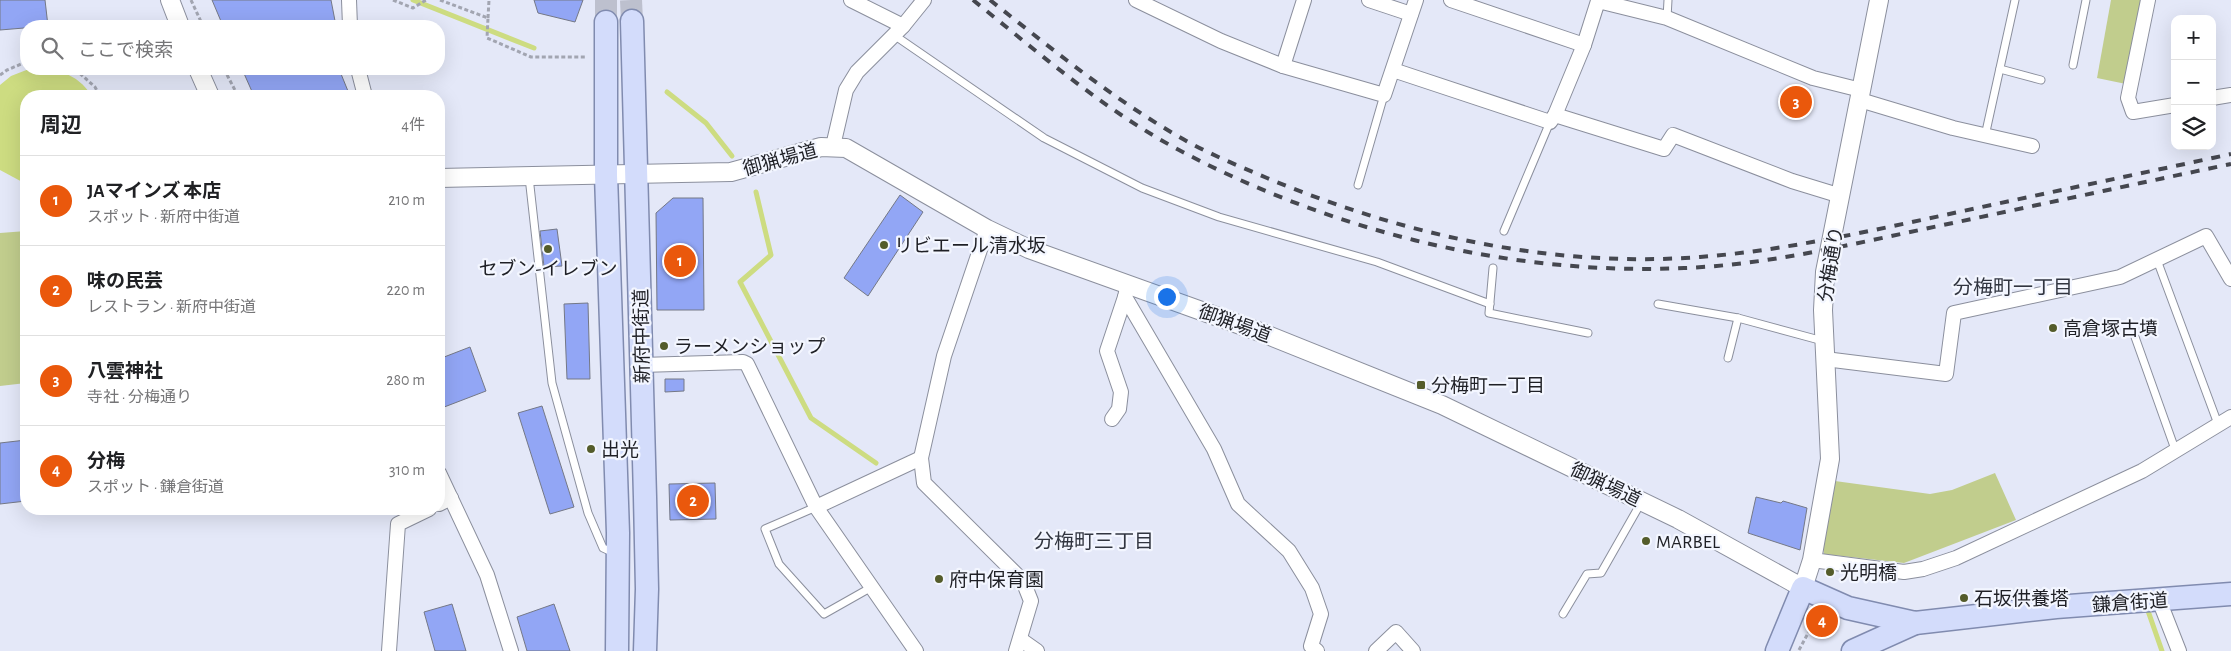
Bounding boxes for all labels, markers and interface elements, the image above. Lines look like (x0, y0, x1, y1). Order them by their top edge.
map controls (2171, 15, 2216, 150)
button: + (2171, 15, 2216, 60)
search box (20, 20, 445, 75)
icon: search (38, 34, 66, 62)
text: ここで検索 (78, 41, 173, 60)
button: − (2171, 60, 2216, 105)
pin: 3 (1780, 83, 1812, 121)
button: layers (2171, 105, 2216, 150)
text: 周辺 (40, 115, 82, 136)
text: 4件 (401, 117, 425, 133)
street label: 御猟場道 (741, 140, 820, 179)
text: JAマインズ 本店 (87, 182, 221, 201)
text: 1 (53, 192, 59, 208)
text: 210 m (388, 192, 425, 208)
text: スポット · 新府中街道 (87, 209, 240, 225)
street label: 分梅通り (1815, 225, 1847, 303)
place label: リビエール清水坂 (894, 235, 1046, 256)
marker: リビエール清水坂 (878, 239, 890, 251)
pin: 1 (664, 242, 696, 280)
marker: セブン-イレブン (542, 243, 554, 255)
place label: セブン-イレブン (479, 258, 617, 279)
text: 味の民芸 (87, 272, 163, 291)
district label: 分梅町一丁目 (1953, 277, 2073, 298)
text: 2 (52, 282, 60, 298)
text: 220 m (387, 282, 425, 298)
your location (1154, 284, 1180, 310)
street label: 新府中街道 (631, 288, 653, 384)
text: レストラン · 新府中街道 (87, 299, 256, 315)
street label: 御猟場道 (1196, 301, 1274, 346)
place label: 高倉塚古墳 (2063, 319, 2158, 339)
marker: 高倉塚古墳 (2047, 322, 2059, 334)
place label: ラーメンショップ (674, 337, 825, 357)
marker: ラーメンショップ (658, 340, 670, 352)
text: 八雲神社 (87, 362, 163, 381)
text: 3 (53, 372, 59, 388)
text: 280 m (386, 372, 425, 388)
place label: 分梅町一丁目 (1431, 376, 1545, 396)
marker: 分梅町一丁目 (1415, 379, 1427, 391)
text: 寺社 · 分梅通り (87, 389, 192, 405)
place label: 出光 (601, 440, 639, 460)
marker: 出光 (585, 443, 597, 455)
text: 分梅 (87, 452, 125, 471)
street label: 御猟場道 (1567, 458, 1645, 511)
text: 4 (52, 462, 60, 478)
text: 310 m (389, 462, 425, 478)
text: スポット · 鎌倉街道 (87, 479, 224, 495)
pin: 2 (677, 482, 709, 520)
district label: 分梅町三丁目 (1034, 531, 1154, 552)
place label: MARBEL (1656, 533, 1720, 552)
marker: MARBEL (1640, 535, 1652, 547)
place label: 光明橋 (1840, 563, 1897, 583)
marker: 光明橋 (1824, 566, 1836, 578)
place label: 府中保育園 (949, 570, 1044, 590)
marker: 府中保育園 (933, 573, 945, 585)
place label: 石坂供養塔 (1974, 589, 2069, 609)
street label: 鎌倉街道 (2091, 590, 2169, 616)
marker: 石坂供養塔 (1958, 592, 1970, 604)
pin: 4 (1806, 602, 1838, 640)

